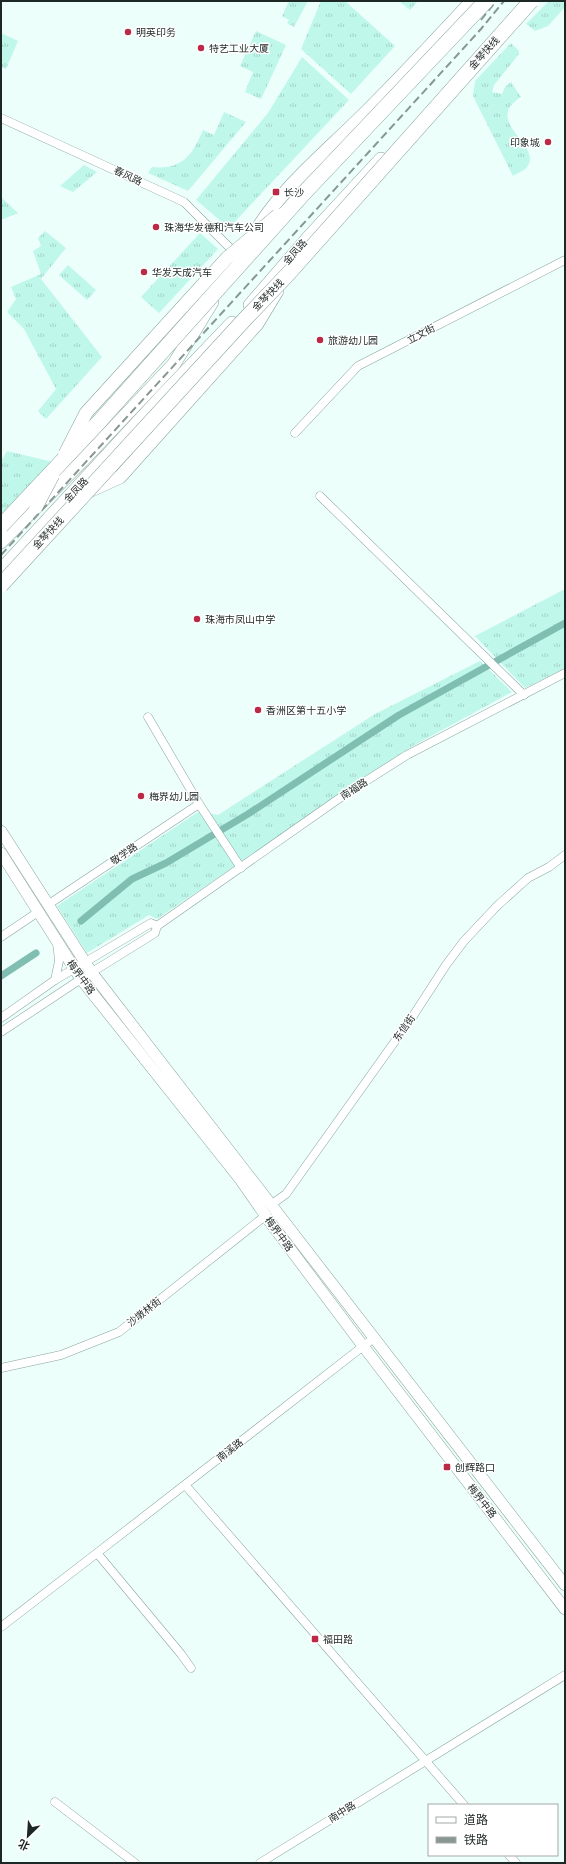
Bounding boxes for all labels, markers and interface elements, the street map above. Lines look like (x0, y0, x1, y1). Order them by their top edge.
marker: 明英印务 (123, 27, 133, 37)
place label: 明英印务 (136, 27, 176, 38)
street label: 金琴快线 (467, 34, 501, 72)
marker: 特艺工业大厦 (196, 43, 206, 53)
place label: 特艺工业大厦 (209, 43, 269, 54)
place label: 印象城 (510, 137, 540, 148)
marker: 印象城 (543, 137, 553, 147)
street label: 春风路 (112, 165, 144, 187)
marker: 长沙 (271, 187, 281, 197)
place label: 长沙 (284, 187, 304, 198)
marker: 珠海华发德和汽车公司 (151, 222, 161, 232)
place label: 珠海华发德和汽车公司 (164, 222, 264, 233)
street label: 金凤路 (281, 237, 309, 267)
marker: 华发天成汽车 (139, 267, 149, 277)
place label: 华发天成汽车 (152, 267, 212, 278)
street label: 金琴快线 (250, 277, 286, 313)
street label: 立文街 (405, 322, 437, 346)
marker: 旅游幼儿园 (315, 335, 325, 345)
place label: 旅游幼儿园 (328, 335, 378, 346)
street label: 金凤路 (62, 475, 90, 505)
street label: 金琴快线 (30, 515, 66, 551)
marker: 珠海市凤山中学 (192, 614, 202, 624)
place label: 珠海市凤山中学 (205, 614, 275, 625)
marker: 香洲区第十五小学 (253, 705, 263, 715)
place label: 香洲区第十五小学 (266, 705, 346, 716)
street label: 南福路 (338, 776, 370, 802)
marker: 梅界幼儿园 (136, 791, 146, 801)
place label: 梅界幼儿园 (149, 791, 199, 802)
street label: 敬学路 (108, 841, 140, 867)
street label: 梅界中路 (65, 958, 97, 996)
street label: 东信街 (391, 1013, 417, 1043)
street label: 梅界中路 (263, 1215, 295, 1253)
street label: 沙墩林街 (125, 1295, 163, 1329)
street label: 南溪路 (215, 1436, 245, 1464)
marker: 创辉路口 (442, 1462, 452, 1472)
place label: 创辉路口 (455, 1462, 495, 1473)
street label: 梅界中路 (465, 1482, 499, 1520)
marker: 福田路 (310, 1634, 320, 1644)
place label: 福田路 (323, 1634, 353, 1645)
street label: 南中路 (326, 1799, 358, 1825)
legend (428, 1804, 558, 1856)
text: 道路 (464, 1813, 488, 1826)
north arrow (8, 1816, 48, 1856)
text: 铁路 (464, 1833, 488, 1846)
text: 北 (16, 1837, 31, 1853)

